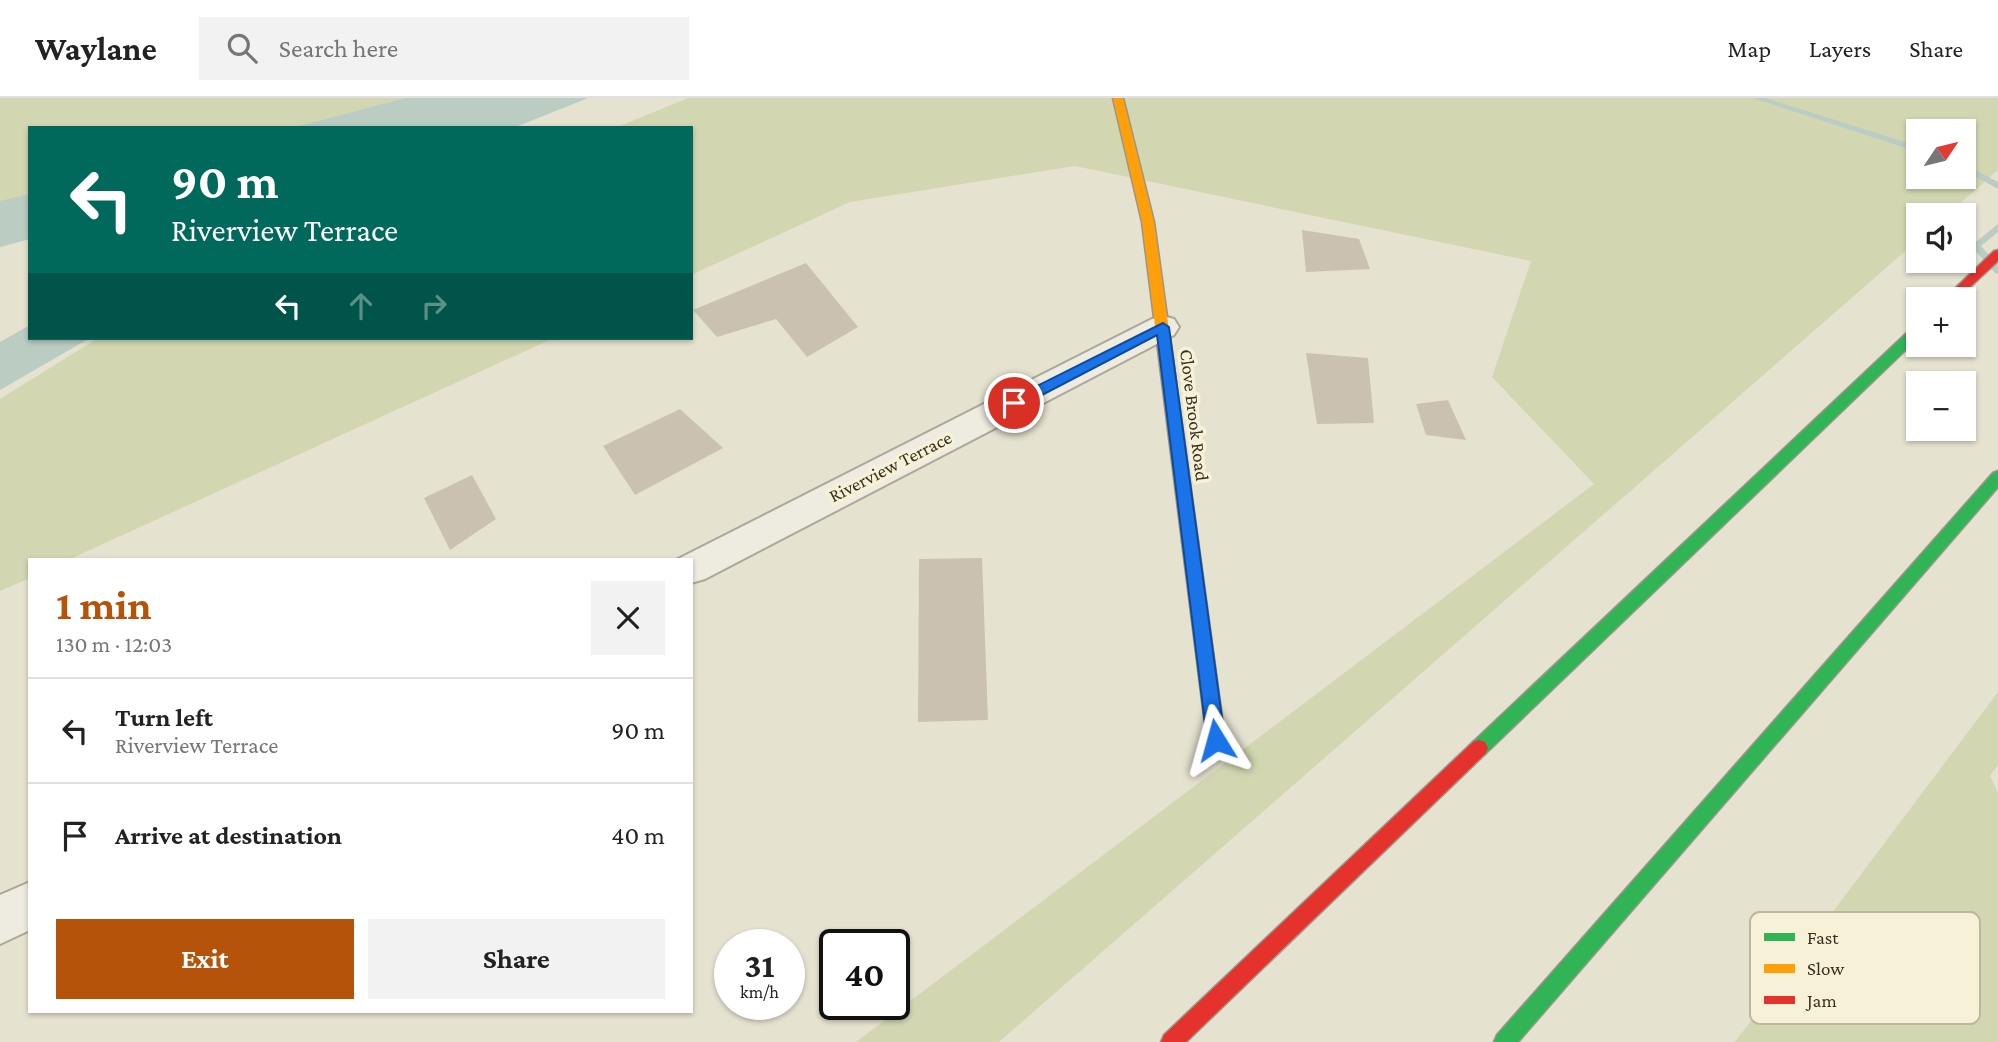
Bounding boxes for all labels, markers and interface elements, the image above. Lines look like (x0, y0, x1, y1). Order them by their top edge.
search box (199, 17, 689, 80)
icon: search (223, 29, 261, 67)
text: Waylane (35, 30, 157, 67)
text: Search here (279, 34, 398, 63)
text: Map (1727, 35, 1771, 62)
text: Layers (1809, 35, 1871, 62)
text: Share (1909, 35, 1963, 62)
north arrow (1906, 119, 1976, 189)
map controls (1906, 119, 1976, 441)
icon: left (56, 154, 147, 245)
text: 90 m (171, 154, 278, 209)
button: sound (1906, 203, 1976, 273)
text: Riverview Terrace (171, 212, 398, 248)
icon: left (269, 287, 307, 325)
icon: ahead (342, 287, 380, 325)
icon: right (415, 287, 453, 325)
button: + (1906, 287, 1976, 357)
street label: Clove Brook Road (1176, 348, 1213, 482)
button: − (1906, 371, 1976, 441)
pin (984, 373, 1044, 433)
icon: arrive (995, 384, 1033, 422)
street label: Riverview Terrace (825, 426, 955, 506)
text: 1 min (56, 581, 152, 628)
button: close (591, 581, 665, 655)
text: 130 m · 12:03 (56, 631, 172, 657)
text: Turn left (115, 703, 213, 732)
position arrow (1179, 703, 1253, 777)
icon: left (56, 712, 94, 750)
text: 90 m (611, 716, 665, 745)
text: Riverview Terrace (115, 732, 278, 758)
icon: arrive (56, 817, 94, 855)
text: Arrive at destination (115, 821, 342, 850)
text: 40 m (611, 821, 665, 850)
legend (1750, 912, 1980, 1024)
button: Exit (56, 919, 354, 999)
button: Share (368, 919, 665, 999)
text: Fast (1807, 927, 1839, 948)
speed limit sign: 40 (819, 929, 910, 1020)
text: 31 (744, 946, 775, 985)
text: Slow (1807, 958, 1844, 979)
text: km/h (740, 982, 779, 1002)
text: Jam (1805, 990, 1837, 1011)

